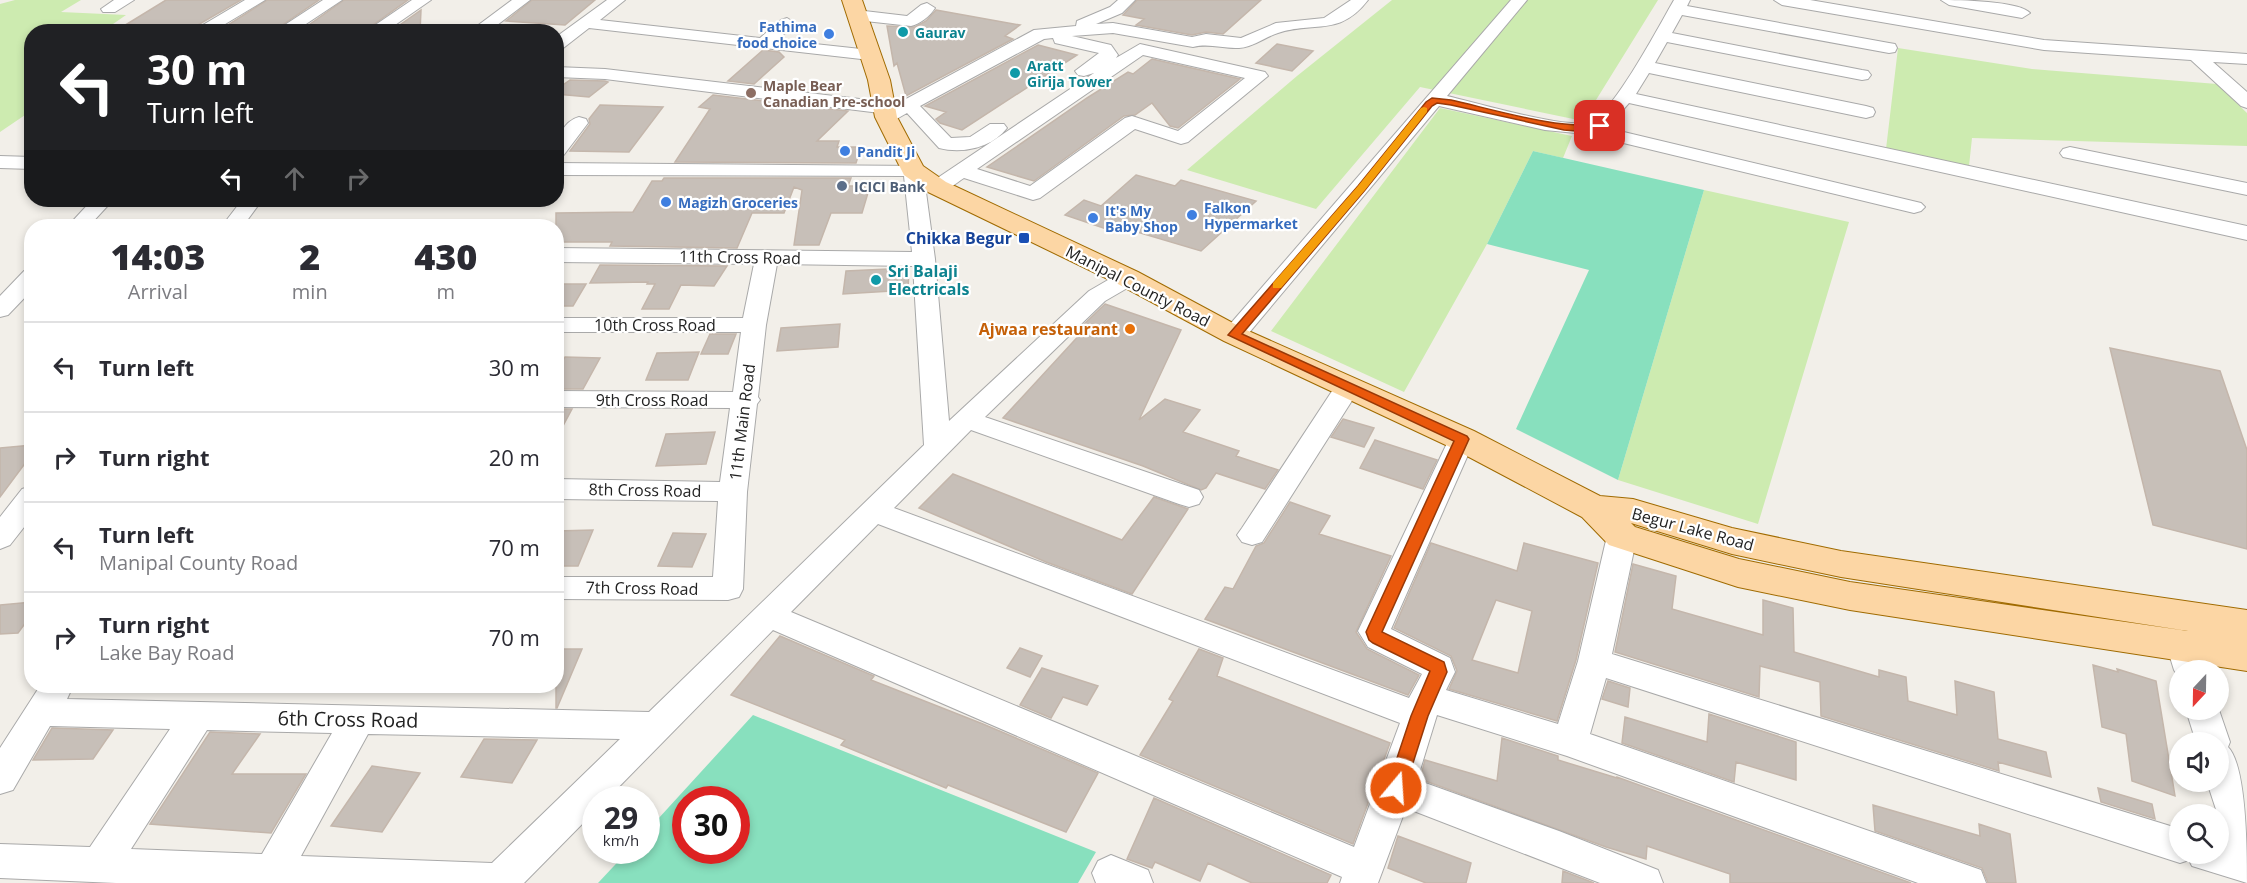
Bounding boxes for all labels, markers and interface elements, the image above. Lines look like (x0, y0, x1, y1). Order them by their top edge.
place label: Fathima food choice (737, 17, 817, 52)
place label: Gaurav (915, 23, 966, 42)
marker: Gaurav (896, 25, 910, 39)
marker: Fathima food choice (822, 27, 836, 41)
text: 30 m (147, 40, 247, 97)
icon: left (48, 48, 126, 126)
place label: Aratt Girija Tower (1027, 56, 1112, 91)
marker: Aratt Girija Tower (1008, 66, 1022, 80)
place label: Maple Bear Canadian Pre-school (763, 76, 905, 111)
marker: Maple Bear Canadian Pre-school (744, 86, 758, 100)
text: Turn left (147, 94, 254, 131)
pin (1574, 100, 1625, 151)
icon: arrive (1583, 109, 1616, 142)
place label: Pandit Ji (857, 142, 915, 161)
marker: Pandit Ji (838, 144, 852, 158)
icon: left (215, 162, 248, 195)
icon: ahead (278, 162, 311, 195)
icon: right (341, 162, 374, 195)
place label: ICICI Bank (854, 177, 925, 196)
marker: ICICI Bank (835, 179, 849, 193)
place label: Magizh Groceries (678, 193, 798, 212)
marker: Magizh Groceries (659, 195, 673, 209)
place label: Falkon Hypermarket (1204, 198, 1298, 233)
place label: It's My Baby Shop (1105, 201, 1178, 236)
marker: Falkon Hypermarket (1185, 208, 1199, 222)
marker: It's My Baby Shop (1086, 211, 1100, 225)
place label: Chikka Begur (906, 227, 1012, 249)
marker: Chikka Begur (1017, 231, 1031, 245)
text: 14:03 (111, 232, 205, 281)
text: 2 (299, 232, 320, 281)
text: 430 (414, 232, 477, 281)
street label: Manipal County Road (1062, 240, 1214, 332)
street label: 11th Cross Road (679, 245, 801, 269)
place label: Sri Balaji Electricals (888, 260, 969, 300)
marker: Sri Balaji Electricals (869, 273, 883, 287)
text: Arrival (128, 278, 188, 305)
text: min (292, 278, 328, 305)
text: m (437, 278, 455, 305)
street label: 10th Cross Road (594, 314, 716, 336)
place label: Ajwaa restaurant (979, 318, 1118, 340)
marker: Ajwaa restaurant (1123, 322, 1137, 336)
icon: left (48, 351, 81, 384)
text: Turn left (99, 352, 194, 382)
text: 30 m (489, 352, 540, 382)
street label: 11th Main Road (724, 362, 760, 482)
street label: 9th Cross Road (596, 389, 708, 411)
icon: right (48, 441, 81, 474)
text: Turn right (99, 442, 210, 472)
text: 20 m (489, 442, 540, 472)
street label: 8th Cross Road (588, 478, 702, 502)
street label: Begur Lake Road (1630, 502, 1756, 556)
text: Turn left (99, 519, 194, 549)
icon: left (48, 531, 81, 564)
text: 70 m (489, 532, 540, 562)
text: Manipal County Road (99, 549, 298, 576)
street label: 7th Cross Road (585, 576, 699, 600)
text: Turn right (99, 609, 210, 639)
icon: right (48, 621, 81, 654)
text: 70 m (489, 622, 540, 652)
text: Lake Bay Road (99, 639, 234, 666)
north arrow (2169, 660, 2229, 720)
map controls (2169, 660, 2229, 864)
street label: 6th Cross Road (277, 704, 419, 734)
button: sound (2169, 732, 2229, 792)
position arrow (1364, 756, 1428, 820)
speed limit sign: 30 (672, 786, 750, 864)
text: 29 (604, 797, 638, 838)
button: search (2169, 804, 2229, 864)
text: km/h (603, 830, 639, 850)

